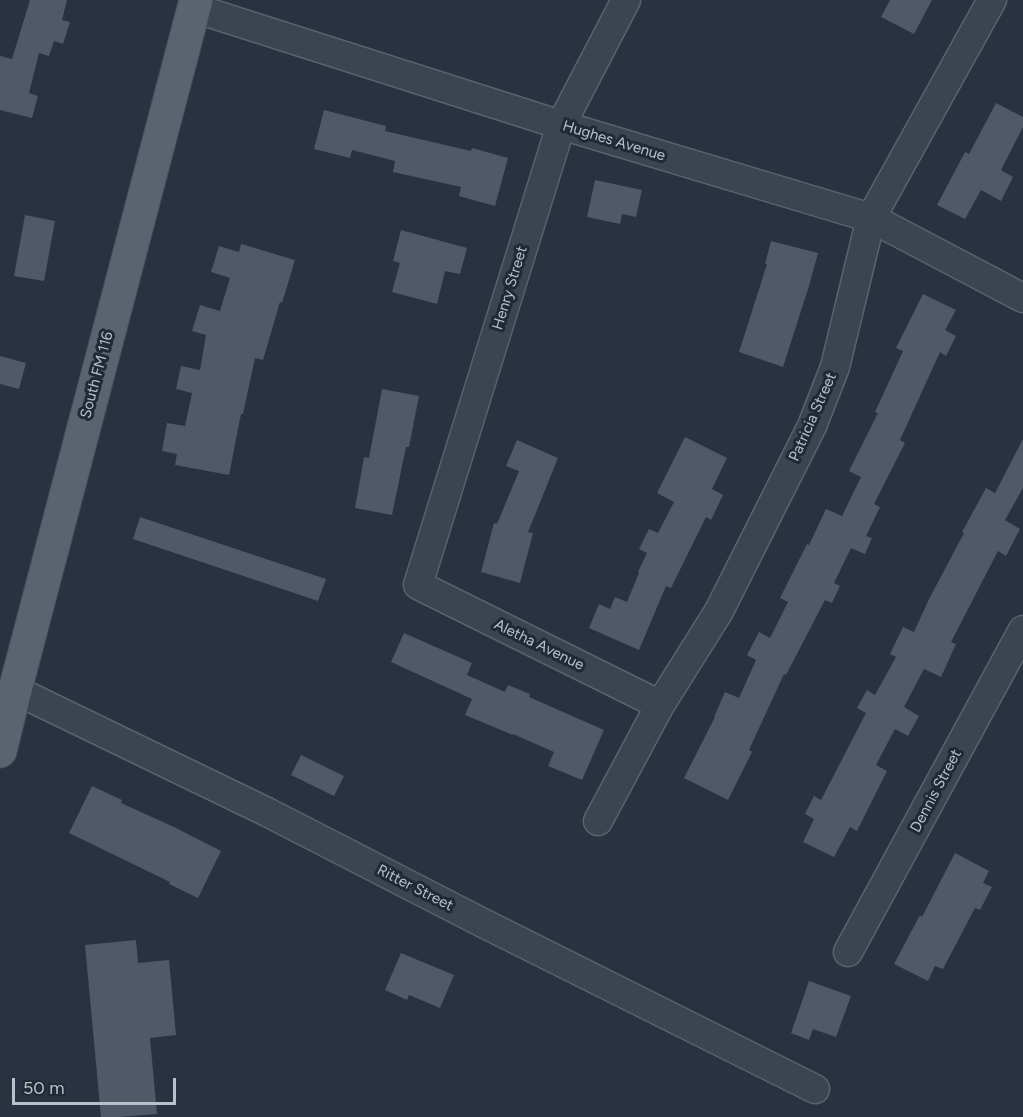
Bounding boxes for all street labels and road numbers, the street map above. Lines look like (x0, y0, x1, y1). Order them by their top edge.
street label: Hughes Avenue (560, 117, 668, 165)
street label: Henry Street (489, 244, 531, 332)
street label: South FM 116 (77, 329, 117, 421)
street label: Patricia Street (785, 370, 841, 464)
street label: Aletha Avenue (491, 615, 587, 675)
street label: Dennis Street (907, 746, 965, 836)
street label: Ritter Street (374, 861, 456, 915)

